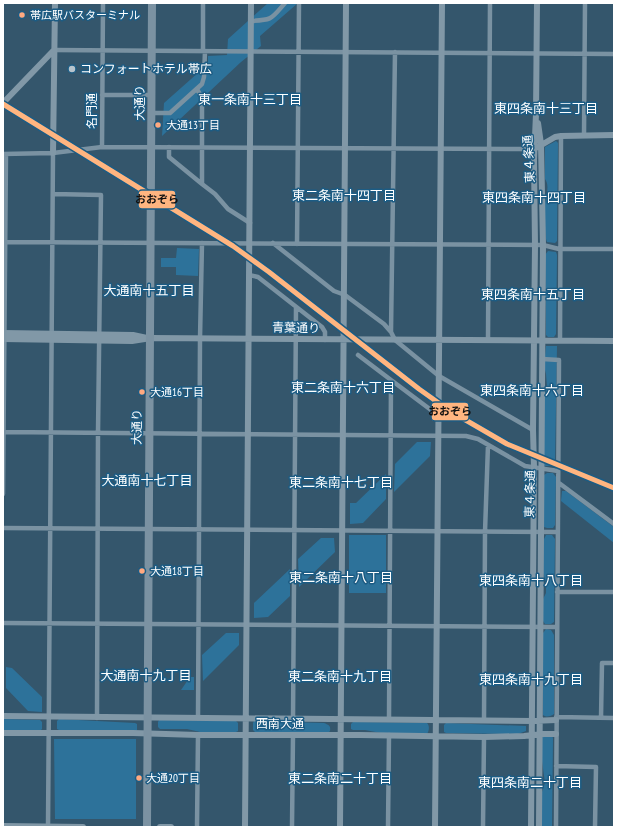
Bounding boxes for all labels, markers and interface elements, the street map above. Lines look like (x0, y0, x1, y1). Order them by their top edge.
place label: 帯広駅バスターミナル (30, 8, 140, 22)
marker: 帯広駅バスターミナル (17, 10, 27, 20)
place label: コンフォートホテル帯広 (80, 61, 212, 76)
marker: コンフォートホテル帯広 (67, 64, 77, 74)
street label: 大通り (132, 85, 147, 121)
district label: 東一条南十三丁目 (198, 91, 302, 108)
street label: 名門通 (84, 93, 99, 129)
district label: 東四条南十三丁目 (494, 100, 598, 117)
place label: 大通13丁目 (166, 118, 220, 132)
marker: 大通13丁目 (153, 120, 163, 130)
street label: 東４条通 (520, 135, 537, 183)
district label: 東二条南十四丁目 (292, 187, 396, 204)
district label: 東四条南十四丁目 (482, 189, 586, 206)
line badge: おおぞら (138, 190, 176, 209)
text: おおぞら (135, 192, 179, 206)
district label: 大通南十五丁目 (103, 282, 195, 299)
district label: 東四条南十五丁目 (481, 286, 585, 303)
street label: 青葉通り (272, 320, 320, 335)
district label: 東二条南十六丁目 (291, 379, 395, 396)
district label: 東四条南十六丁目 (480, 382, 584, 399)
place label: 大通16丁目 (150, 385, 204, 399)
marker: 大通16丁目 (137, 387, 147, 397)
line badge: おおぞら (431, 402, 469, 421)
text: おおぞら (428, 404, 472, 418)
street label: 大通り (129, 409, 144, 445)
street label: 東４条通 (522, 470, 537, 518)
district label: 大通南十七丁目 (101, 472, 193, 489)
district label: 東二条南十七丁目 (289, 474, 393, 491)
place label: 大通18丁目 (150, 564, 204, 578)
marker: 大通18丁目 (137, 566, 147, 576)
district label: 東二条南十八丁目 (289, 569, 393, 586)
district label: 東四条南十八丁目 (479, 572, 583, 589)
district label: 大通南十九丁目 (100, 667, 192, 684)
district label: 東二条南十九丁目 (288, 668, 392, 685)
district label: 東四条南十九丁目 (479, 671, 583, 688)
street label: 西南大通 (256, 716, 304, 731)
district label: 東二条南二十丁目 (288, 770, 392, 787)
place label: 大通20丁目 (146, 771, 200, 785)
marker: 大通20丁目 (134, 773, 144, 783)
district label: 東四条南二十丁目 (478, 774, 582, 791)

